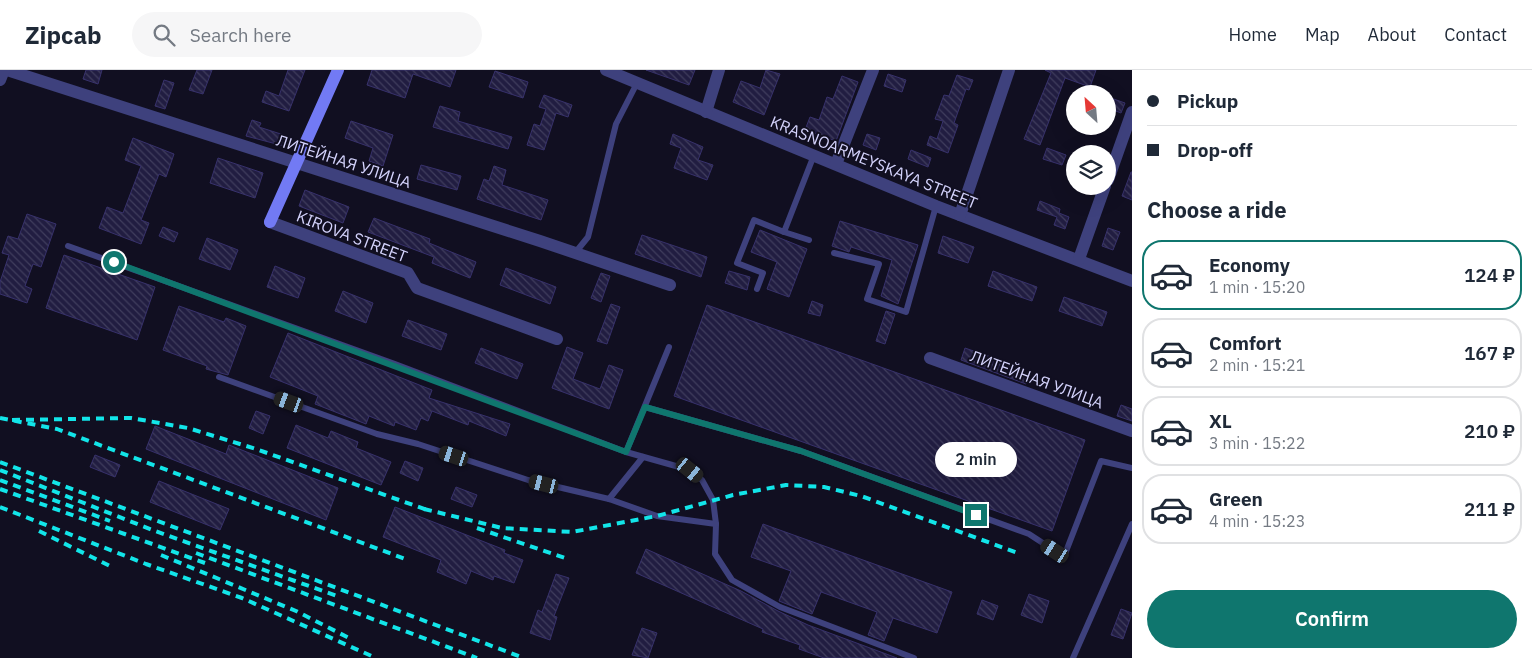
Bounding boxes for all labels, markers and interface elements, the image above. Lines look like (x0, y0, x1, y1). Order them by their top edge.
search box (132, 12, 482, 57)
text: Zipcab (25, 19, 102, 51)
icon: search (150, 21, 178, 49)
text: Search here (190, 23, 292, 47)
text: Home (1229, 23, 1277, 46)
text: Map (1305, 23, 1340, 46)
text: About (1368, 23, 1416, 46)
text: Contact (1444, 23, 1507, 46)
north arrow (1066, 85, 1116, 135)
map controls (1066, 85, 1116, 195)
text: Pickup (1177, 89, 1238, 113)
street label: KRASNOARMEYSKAYA STREET (767, 111, 981, 213)
street label: ЛИТЕЙНАЯ УЛИЦА (274, 130, 414, 192)
text: Drop-off (1177, 138, 1253, 162)
button: layers (1066, 145, 1116, 195)
text: Choose a ride (1147, 195, 1287, 224)
street label: KIROVA STREET (294, 206, 410, 266)
route start (103, 251, 125, 273)
icon: car (1149, 253, 1194, 298)
text: Economy (1209, 253, 1290, 277)
text: 124 ₽ (1464, 263, 1515, 287)
text: 1 min · 15:20 (1209, 277, 1305, 297)
icon: car (1149, 331, 1194, 376)
text: Comfort (1209, 331, 1282, 355)
text: 167 ₽ (1464, 341, 1515, 365)
street label: ЛИТЕЙНАЯ УЛИЦА (968, 346, 1106, 412)
text: 2 min · 15:21 (1209, 355, 1305, 375)
car (272, 390, 305, 414)
icon: car (1149, 409, 1194, 454)
text: XL (1209, 409, 1232, 433)
text: 210 ₽ (1464, 419, 1515, 443)
text: 3 min · 15:22 (1209, 433, 1305, 453)
callout: 2 min (935, 442, 1017, 478)
car (437, 444, 470, 468)
text: 2 min (955, 449, 997, 469)
car (673, 455, 706, 485)
car (527, 473, 560, 495)
icon: car (1149, 487, 1194, 532)
text: Green (1209, 487, 1263, 511)
text: 211 ₽ (1464, 497, 1515, 521)
route end (965, 504, 987, 526)
text: 4 min · 15:23 (1209, 511, 1305, 531)
car (1038, 537, 1071, 565)
button: Confirm (1147, 590, 1517, 648)

